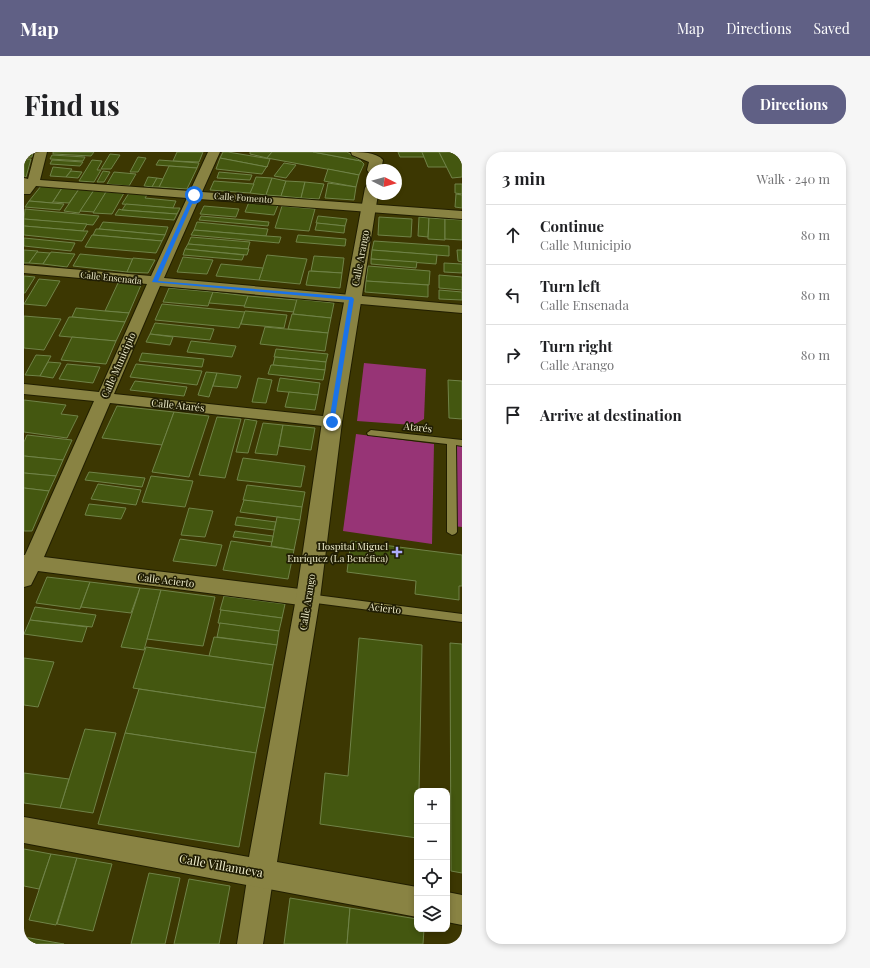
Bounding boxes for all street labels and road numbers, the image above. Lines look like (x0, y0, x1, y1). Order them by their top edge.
street label: Calle Fomento (214, 189, 273, 205)
street label: Calle Arango (348, 228, 372, 287)
street label: Calle Ensenada (80, 268, 143, 286)
street label: Calle Municipio (97, 330, 139, 400)
street label: Calle Atarés (151, 395, 205, 415)
street label: Atarés (402, 418, 433, 435)
street label: Calle Acierto (137, 570, 196, 591)
street label: Calle Arango (296, 572, 318, 631)
street label: Acierto (367, 599, 403, 617)
street label: Calle Villanueva (178, 850, 265, 880)

